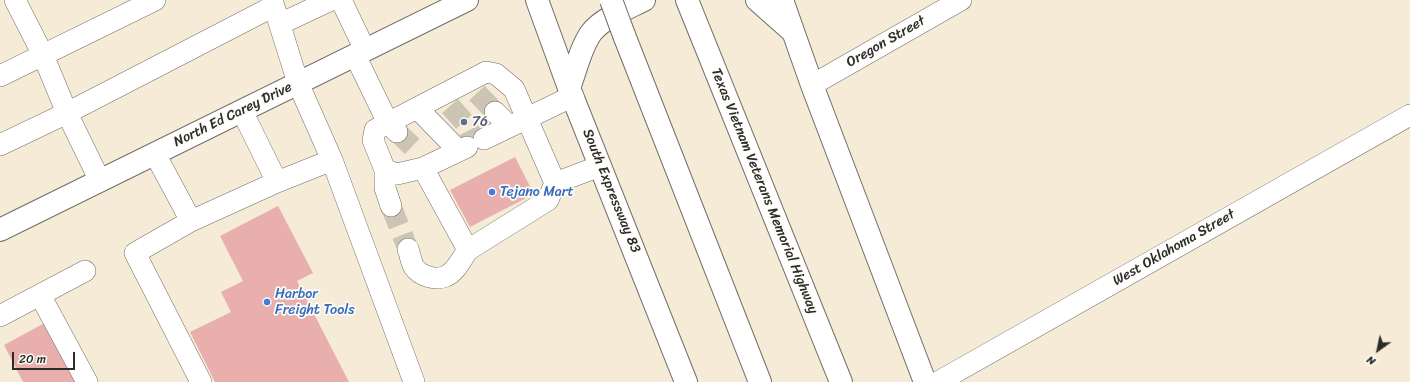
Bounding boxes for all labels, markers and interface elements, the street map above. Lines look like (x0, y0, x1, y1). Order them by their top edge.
street label: Oregon Street (844, 13, 928, 71)
street label: Texas Vietnam Veterans Memorial Highway (707, 66, 821, 316)
street label: North Ed Carey Drive (171, 79, 295, 151)
place label: 76 (472, 114, 488, 130)
marker: 76 (459, 117, 469, 127)
street label: South Expressway 83 (578, 126, 644, 256)
place label: Tejano Mart (500, 184, 574, 200)
marker: Tejano Mart (487, 187, 497, 197)
street label: West Oklahoma Street (1110, 206, 1238, 290)
place label: Harbor Freight Tools (275, 286, 355, 318)
marker: Harbor Freight Tools (262, 297, 272, 307)
north arrow (1358, 330, 1398, 370)
scale bar (14, 344, 77, 370)
text: 20 m (19, 348, 46, 370)
text: N (1363, 350, 1380, 371)

